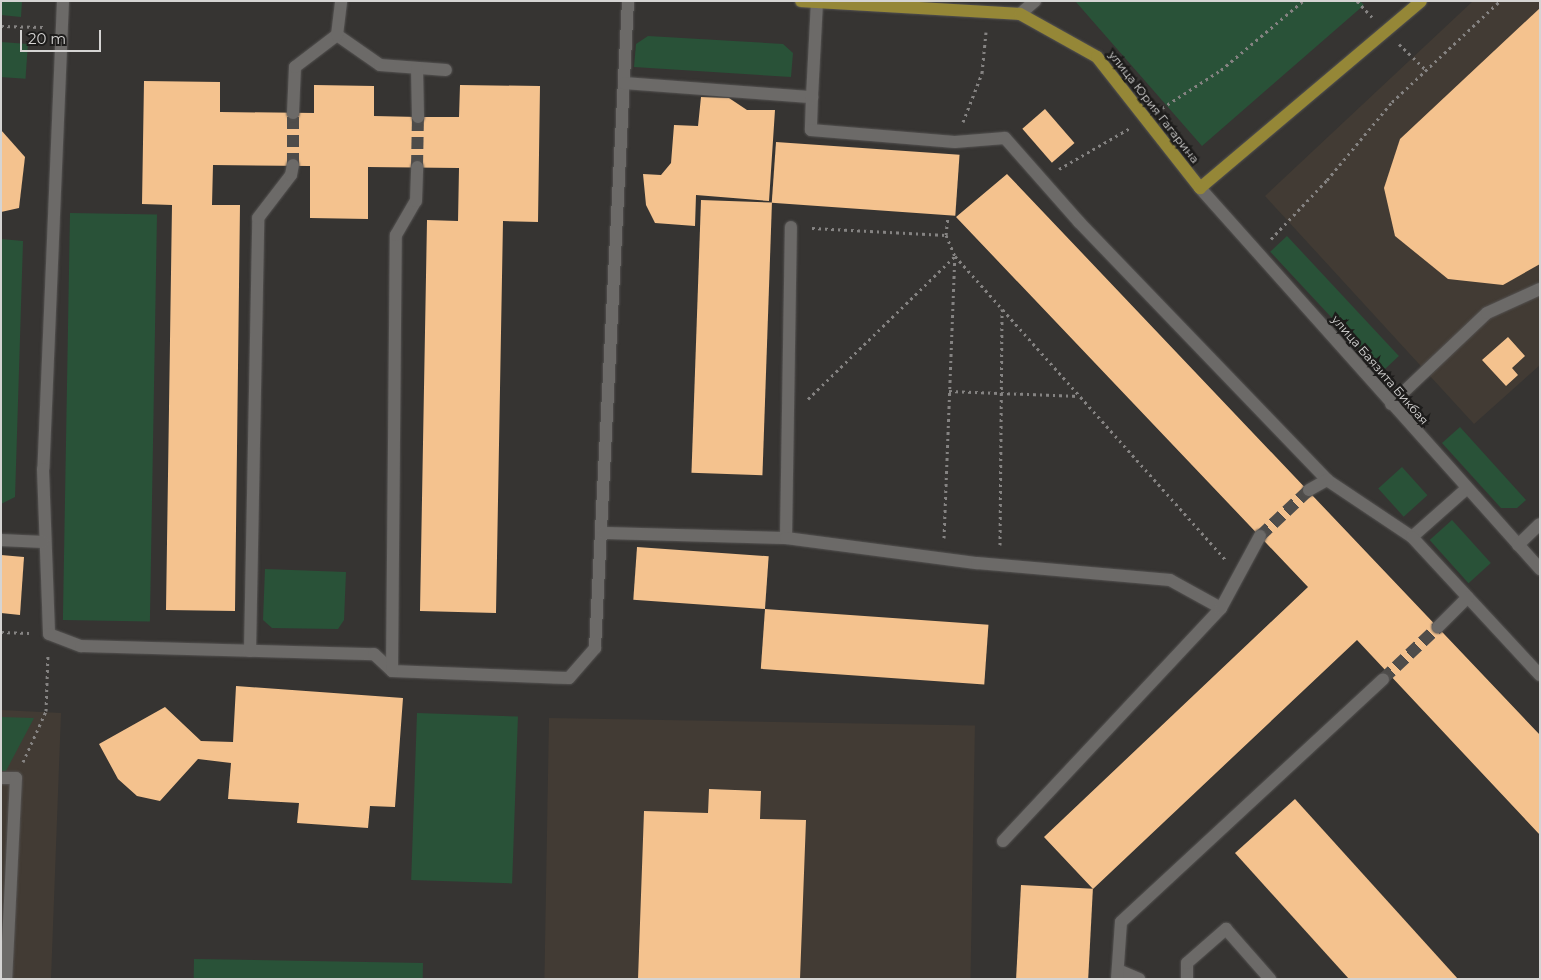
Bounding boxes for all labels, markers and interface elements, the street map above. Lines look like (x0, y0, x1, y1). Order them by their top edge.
scale bar (22, 20, 104, 52)
text: 20 m (28, 29, 66, 48)
street label: улица Юрия Гагарина (1106, 48, 1202, 166)
street label: улица Баязита Бикбая (1329, 312, 1431, 428)

